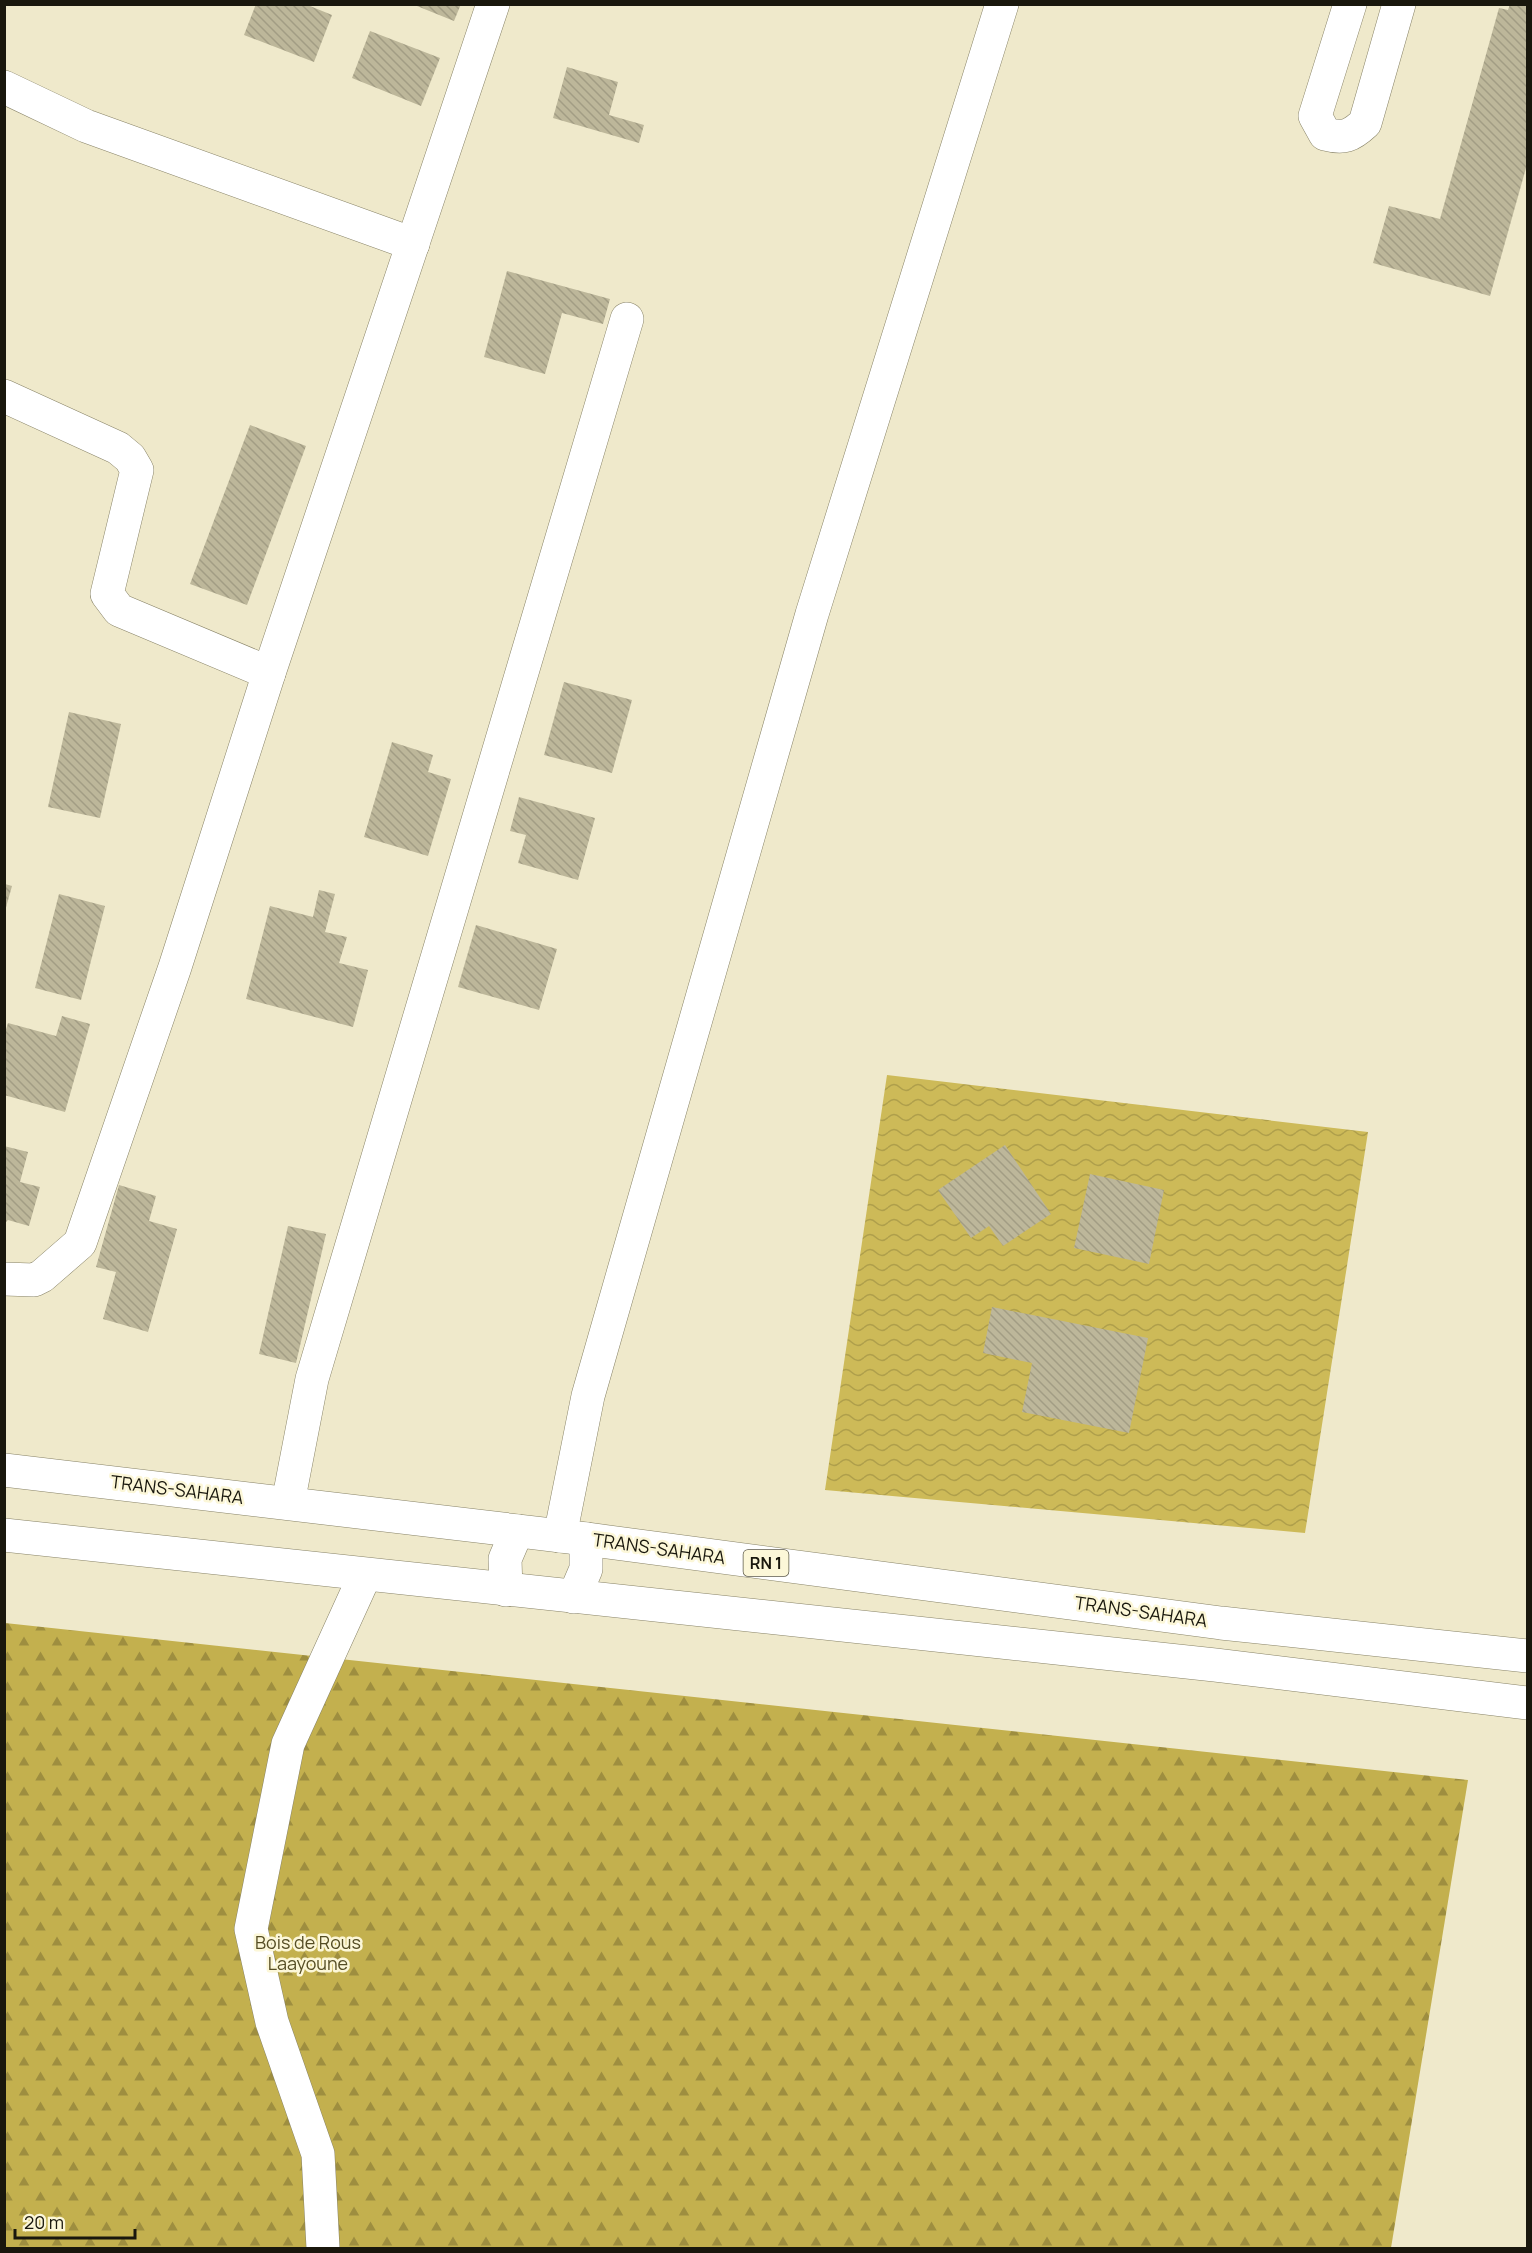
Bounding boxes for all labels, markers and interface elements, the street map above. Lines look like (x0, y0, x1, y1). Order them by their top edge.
street label: TRANS-SAHARA (109, 1469, 245, 1509)
street label: TRANS-SAHARA (591, 1527, 727, 1569)
road number: RN 1 (744, 1550, 789, 1576)
street label: TRANS-SAHARA (1073, 1590, 1209, 1632)
park label: Bois de Rous Laayoune (255, 1930, 361, 1975)
scale bar (15, 2202, 135, 2240)
text: 20 m (24, 2210, 64, 2234)

